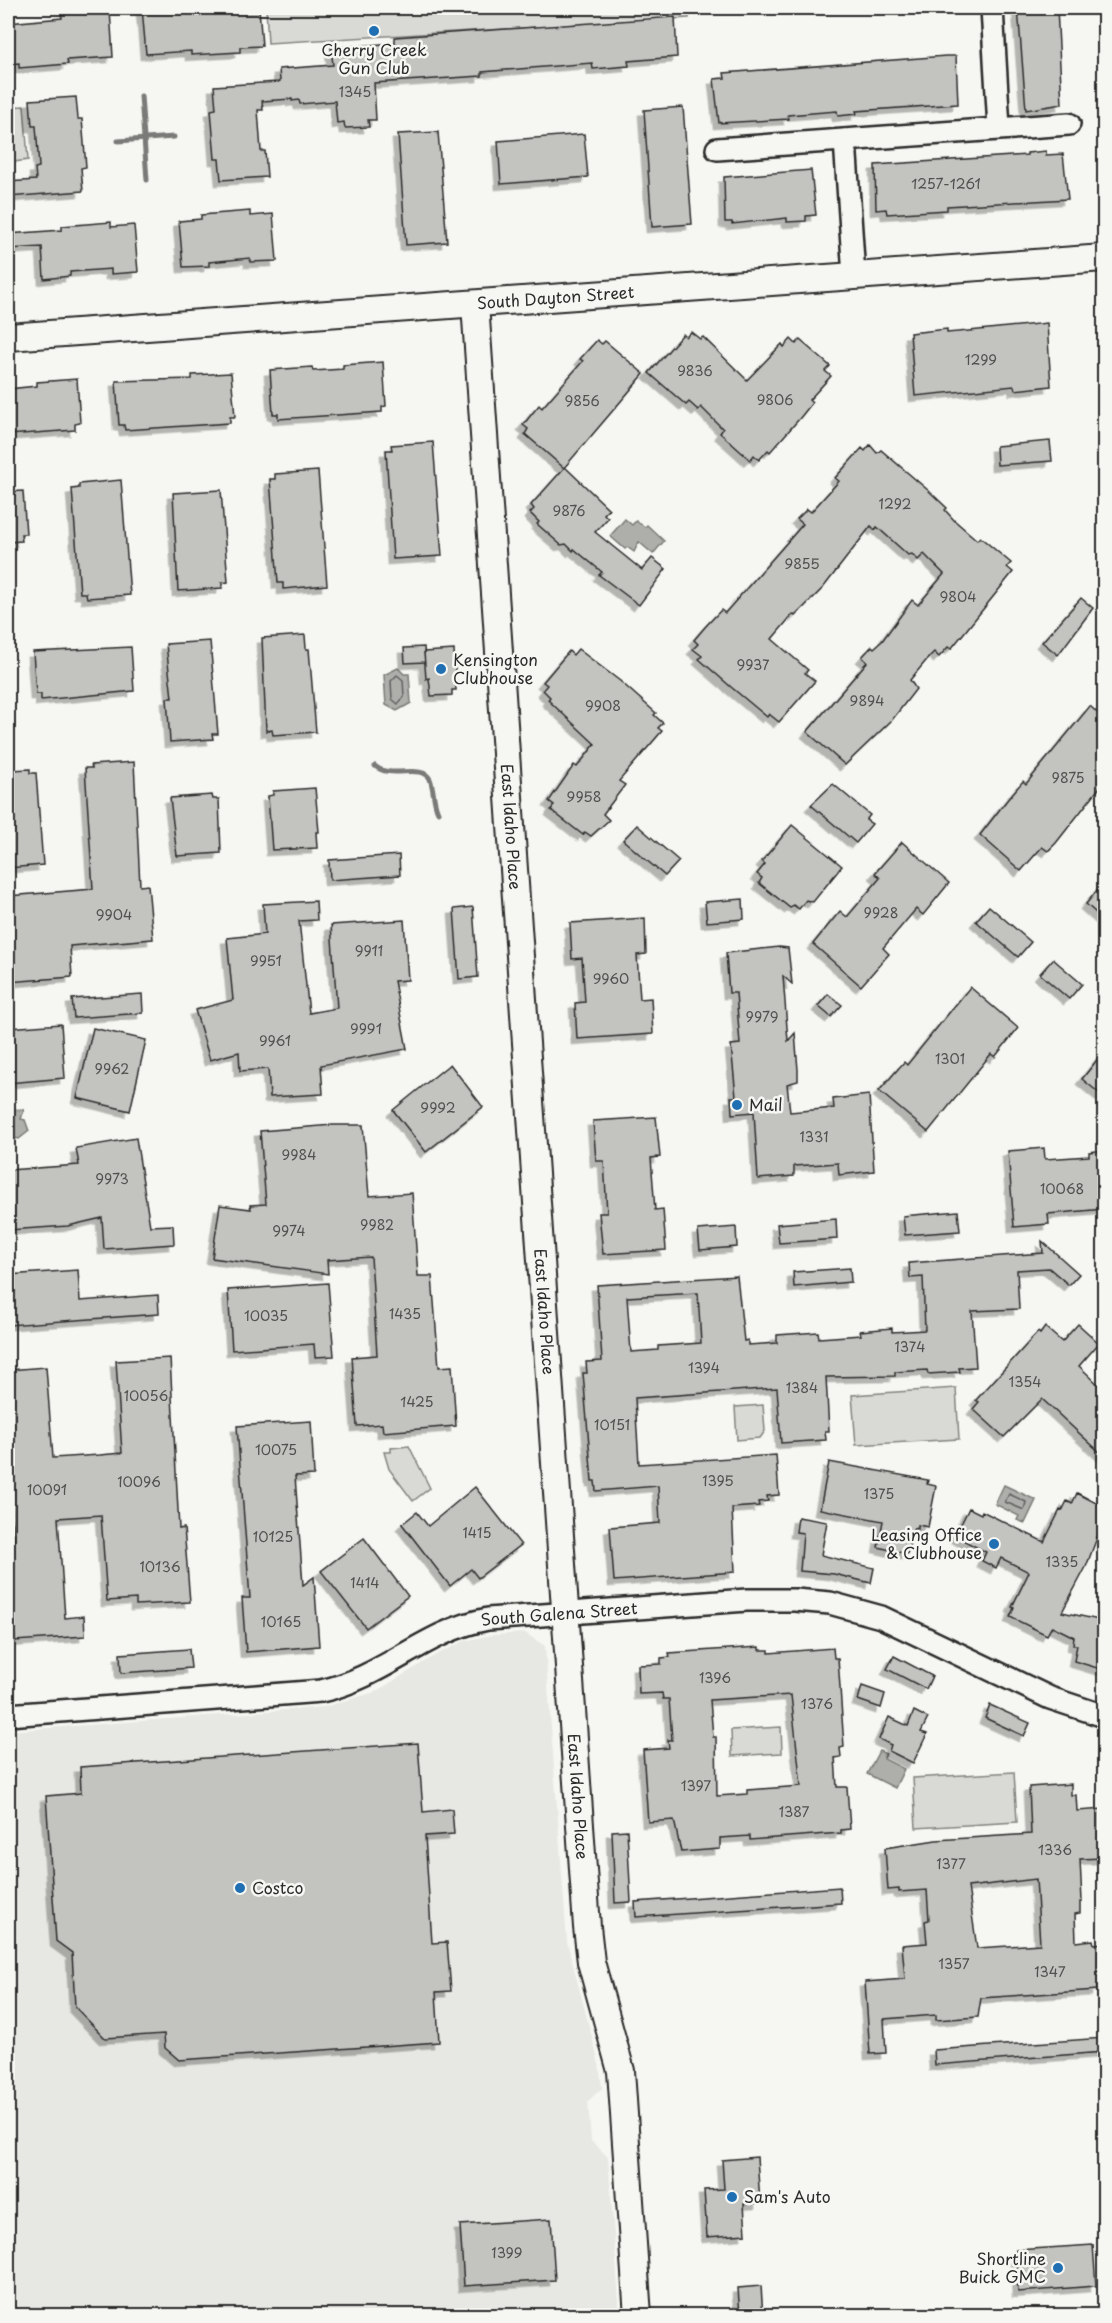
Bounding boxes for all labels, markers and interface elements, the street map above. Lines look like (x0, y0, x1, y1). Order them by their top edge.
marker: Cherry Creek Gun Club (367, 24, 381, 38)
place label: Cherry Creek Gun Club (321, 37, 427, 79)
house number: 1345 (339, 81, 371, 102)
house number: 1257-1261 (911, 173, 981, 194)
street label: South Dayton Street (476, 279, 635, 314)
house number: 1299 (965, 349, 997, 370)
house number: 9836 (677, 360, 713, 381)
house number: 9806 (757, 389, 793, 410)
house number: 9856 (564, 390, 600, 411)
house number: 1292 (879, 493, 911, 514)
house number: 9876 (553, 500, 585, 521)
house number: 9855 (784, 553, 820, 574)
house number: 9804 (940, 586, 976, 607)
place label: Kensington Clubhouse (453, 647, 538, 689)
house number: 9937 (737, 654, 770, 675)
marker: Kensington Clubhouse (434, 662, 448, 676)
house number: 9894 (850, 690, 884, 711)
house number: 9908 (585, 695, 621, 716)
street label: East Idaho Place (496, 763, 528, 890)
house number: 9875 (1052, 767, 1084, 788)
house number: 9958 (567, 786, 601, 807)
house number: 9928 (864, 902, 898, 923)
house number: 9904 (96, 904, 132, 925)
house number: 9911 (355, 940, 383, 961)
house number: 9951 (250, 950, 282, 971)
house number: 9960 (593, 968, 629, 989)
house number: 9979 (746, 1006, 778, 1027)
house number: 9991 (350, 1018, 382, 1039)
house number: 9961 (259, 1030, 291, 1051)
house number: 1301 (935, 1048, 965, 1069)
house number: 9962 (95, 1058, 129, 1079)
place label: Mail (749, 1092, 783, 1116)
house number: 9992 (420, 1097, 456, 1118)
marker: Mail (730, 1098, 744, 1112)
house number: 1331 (799, 1126, 829, 1147)
house number: 9984 (282, 1144, 316, 1165)
house number: 9973 (95, 1168, 129, 1189)
house number: 10068 (1040, 1178, 1084, 1199)
house number: 9982 (360, 1214, 394, 1235)
house number: 9974 (272, 1220, 306, 1241)
street label: East Idaho Place (529, 1248, 562, 1375)
house number: 1435 (389, 1303, 421, 1324)
house number: 10035 (244, 1305, 288, 1326)
house number: 1374 (895, 1336, 926, 1357)
house number: 1394 (688, 1357, 720, 1378)
house number: 1354 (1009, 1371, 1041, 1392)
house number: 1384 (786, 1377, 818, 1398)
house number: 10056 (124, 1385, 168, 1406)
house number: 1425 (400, 1391, 434, 1412)
house number: 10151 (594, 1414, 630, 1435)
house number: 10075 (255, 1439, 297, 1460)
house number: 1395 (702, 1470, 734, 1491)
house number: 10096 (117, 1471, 161, 1492)
house number: 10091 (27, 1479, 67, 1500)
house number: 1375 (864, 1483, 894, 1504)
house number: 1415 (462, 1522, 492, 1543)
place label: Leasing Office & Clubhouse (871, 1522, 982, 1564)
house number: 10125 (253, 1526, 293, 1547)
marker: Leasing Office & Clubhouse (987, 1537, 1001, 1551)
house number: 1335 (1046, 1551, 1078, 1572)
house number: 10136 (140, 1556, 181, 1577)
house number: 1414 (350, 1572, 380, 1593)
street label: South Galena Street (479, 1595, 639, 1631)
house number: 10165 (261, 1611, 301, 1632)
house number: 1396 (699, 1667, 731, 1688)
house number: 1376 (801, 1693, 833, 1714)
street label: East Idaho Place (563, 1733, 595, 1860)
house number: 1397 (681, 1775, 711, 1796)
house number: 1387 (779, 1801, 809, 1822)
house number: 1336 (1038, 1839, 1072, 1860)
house number: 1377 (936, 1853, 966, 1874)
place label: Costco (252, 1875, 304, 1899)
marker: Costco (233, 1881, 247, 1895)
house number: 1357 (938, 1953, 970, 1974)
house number: 1347 (1034, 1961, 1066, 1982)
place label: Sam's Auto (744, 2184, 831, 2208)
marker: Sam's Auto (725, 2190, 739, 2204)
house number: 1399 (491, 2242, 523, 2263)
place label: Shortline Buick GMC (958, 2246, 1046, 2288)
marker: Shortline Buick GMC (1051, 2261, 1065, 2275)

